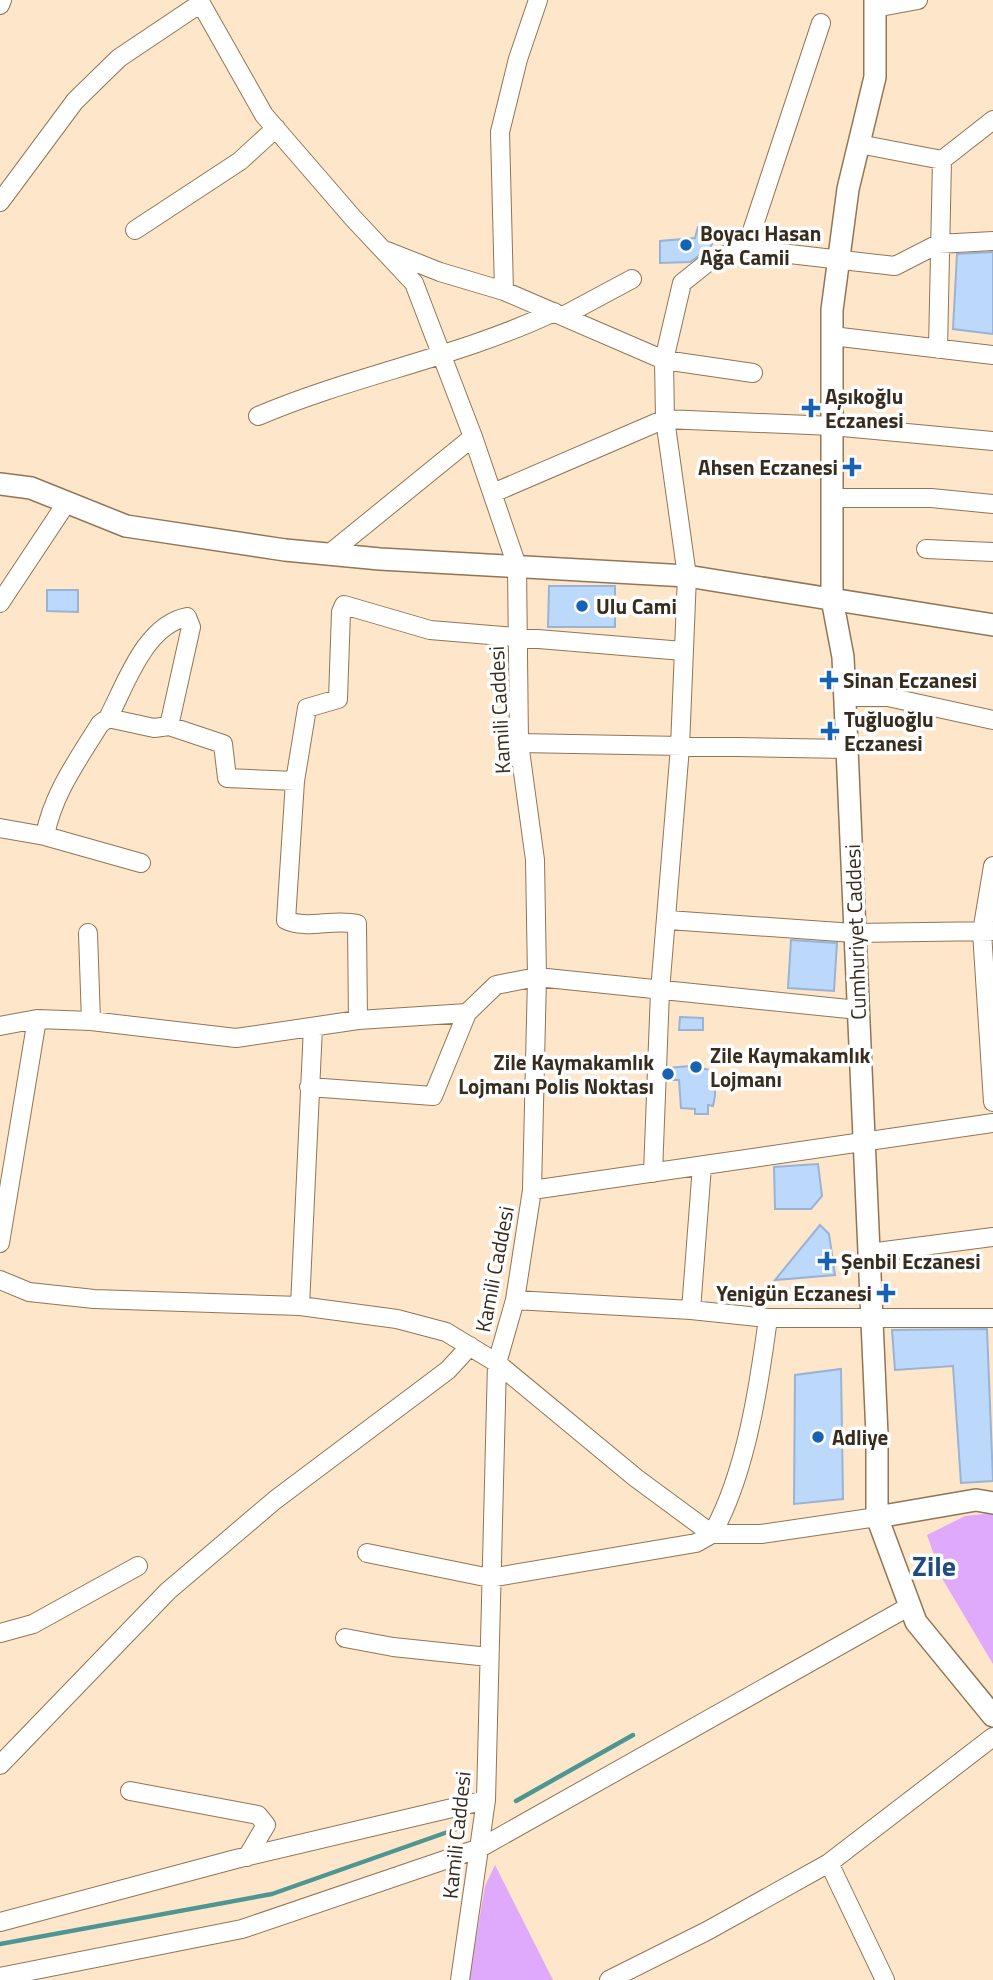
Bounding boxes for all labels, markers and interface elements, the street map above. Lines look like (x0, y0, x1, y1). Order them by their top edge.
place label: Boyacı Hasan Ağa Camii (700, 217, 821, 273)
marker: Boyacı Hasan Ağa Camii (678, 237, 694, 253)
place label: Aşıkoğlu Eczanesi (825, 380, 904, 436)
marker: Aşıkoğlu Eczanesi (803, 400, 819, 416)
place label: Ahsen Eczanesi (698, 451, 838, 483)
marker: Ahsen Eczanesi (844, 459, 860, 475)
place label: Ulu Cami (596, 590, 677, 622)
marker: Ulu Cami (574, 598, 590, 614)
street label: Kamili Caddesi (480, 645, 518, 775)
place label: Sinan Eczanesi (843, 664, 977, 696)
marker: Sinan Eczanesi (821, 672, 837, 688)
place label: Tuğluoğlu Eczanesi (844, 703, 934, 759)
marker: Tuğluoğlu Eczanesi (822, 723, 838, 739)
street label: Cumhuriyet Caddesi (836, 844, 874, 1020)
place label: Zile Kaymakamlık Lojmanı (710, 1039, 871, 1095)
place label: Zile Kaymakamlık Lojmanı Polis Noktası (458, 1046, 654, 1102)
marker: Zile Kaymakamlık Lojmanı (688, 1059, 704, 1075)
marker: Zile Kaymakamlık Lojmanı Polis Noktası (660, 1066, 676, 1082)
street label: Kamili Caddesi (466, 1203, 522, 1335)
place label: Şenbil Eczanesi (841, 1245, 981, 1277)
marker: Şenbil Eczanesi (819, 1253, 835, 1269)
place label: Yenigün Eczanesi (716, 1277, 872, 1309)
marker: Yenigün Eczanesi (878, 1285, 894, 1301)
place label: Adliye (832, 1421, 888, 1453)
marker: Adliye (810, 1429, 826, 1445)
district label: Zile (912, 1544, 956, 1587)
street label: Kamili Caddesi (433, 1770, 479, 1900)

